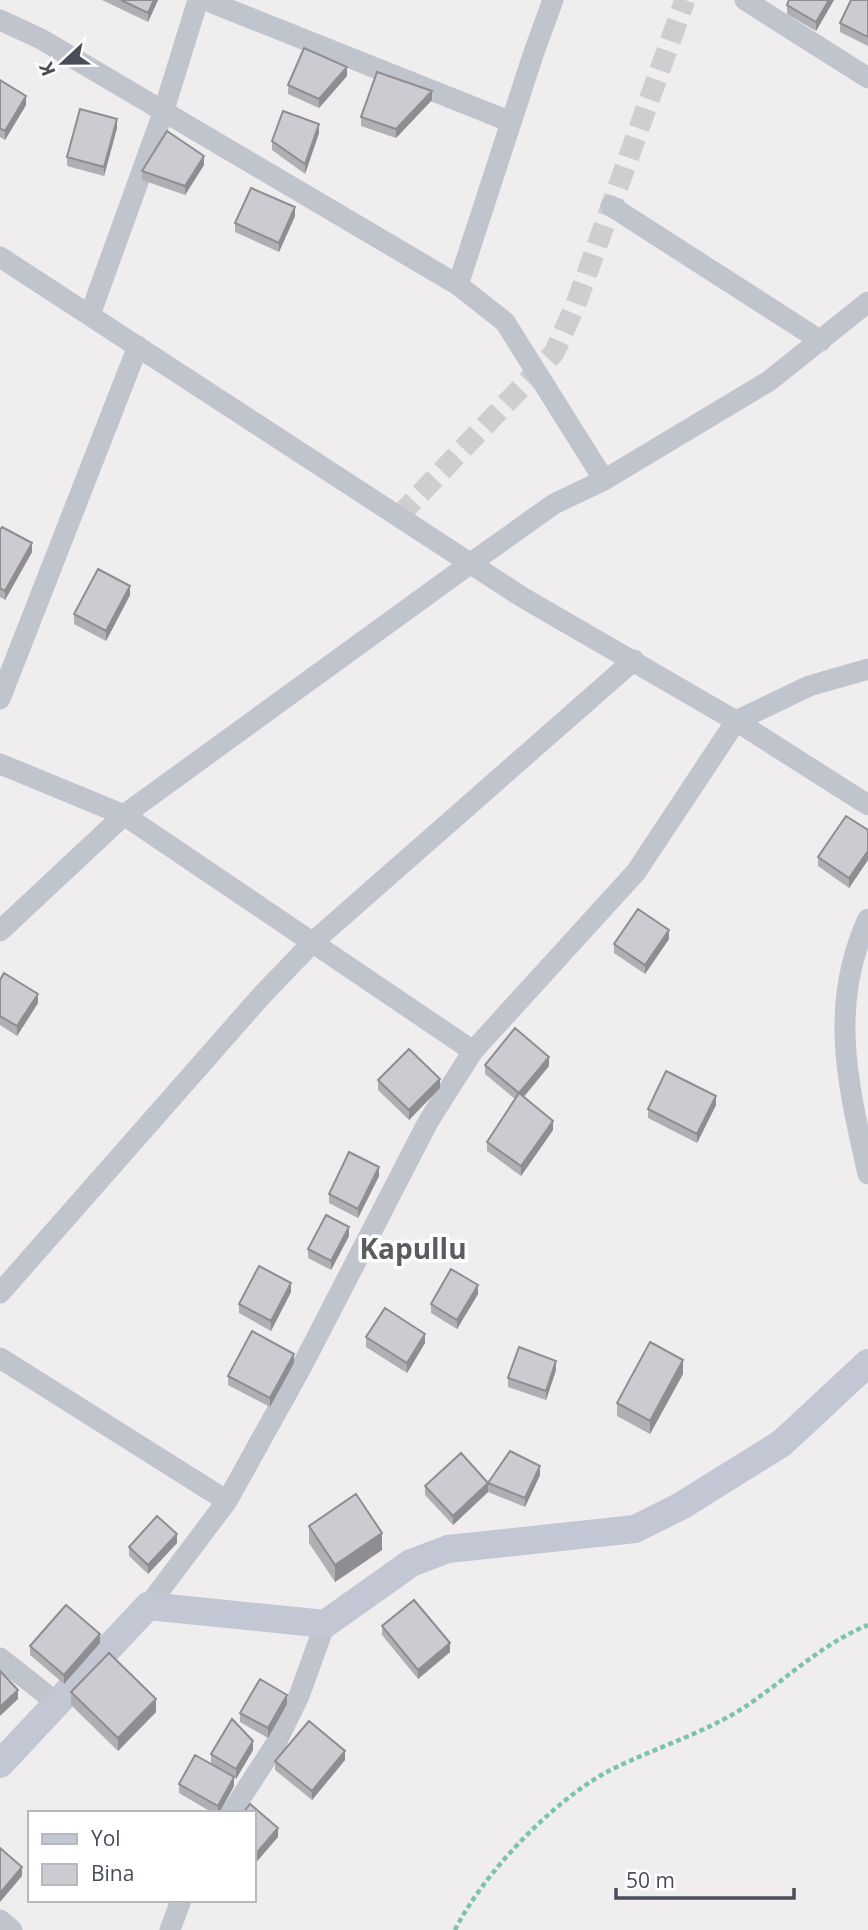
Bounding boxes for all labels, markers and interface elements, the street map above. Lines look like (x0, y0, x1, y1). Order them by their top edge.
north arrow (28, 28, 98, 98)
text: K (33, 58, 62, 80)
district label: Kapullu (359, 1229, 467, 1267)
legend (28, 1811, 256, 1902)
text: Yol (91, 1824, 121, 1852)
scale bar (616, 1856, 794, 1900)
text: Bina (91, 1859, 134, 1887)
text: 50 m (626, 1866, 675, 1894)

